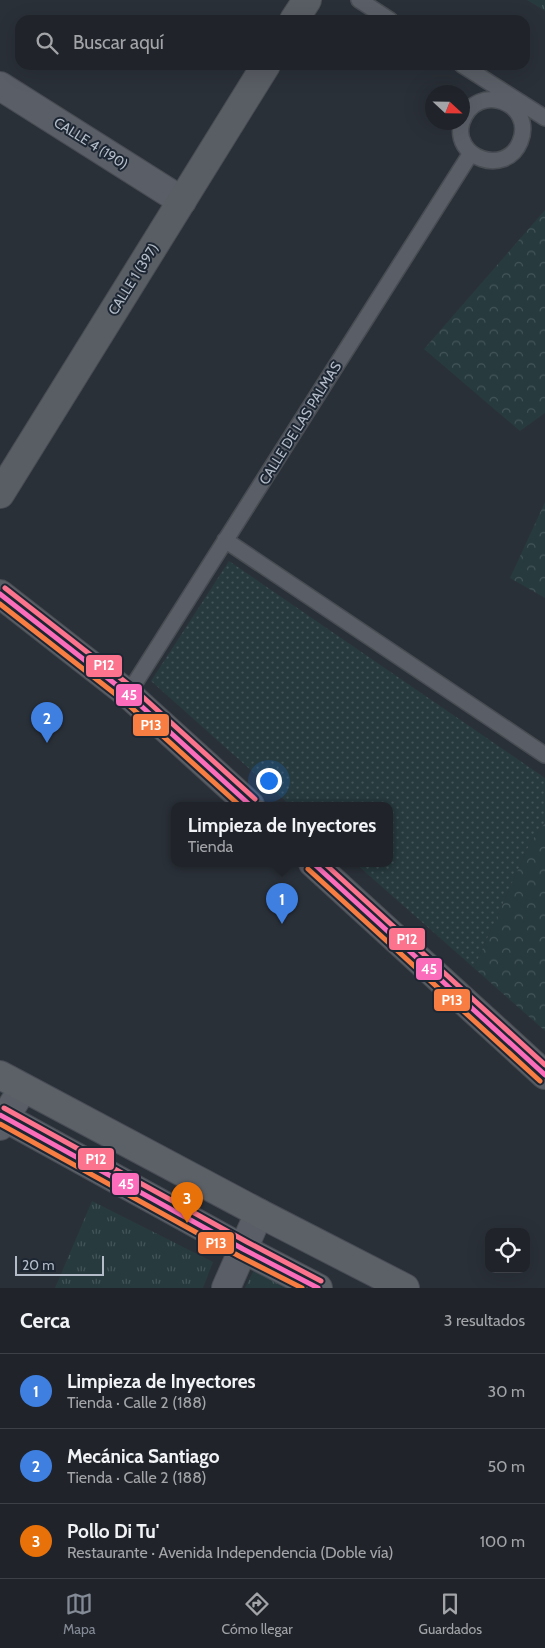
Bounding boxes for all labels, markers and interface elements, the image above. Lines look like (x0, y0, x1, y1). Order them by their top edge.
search box (15, 15, 530, 70)
icon: search (33, 29, 61, 57)
text: Buscar aquí (73, 31, 164, 54)
north arrow (425, 85, 470, 130)
street label: CALLE 4 (190) (51, 113, 131, 173)
street label: CALLE 1 (397) (104, 240, 162, 318)
street label: CALLE DE LAS PALMAS (255, 358, 345, 488)
line badge: P12 (85, 654, 123, 678)
text: P12 (94, 656, 114, 674)
line badge: 45 (115, 683, 143, 707)
text: 45 (121, 686, 137, 704)
pin: 2 (31, 702, 63, 743)
line badge: P13 (132, 713, 170, 737)
text: P13 (140, 716, 162, 734)
your location (256, 768, 282, 794)
popup (171, 802, 393, 867)
text: Limpieza de Inyectores (188, 814, 376, 837)
text: Tienda (188, 837, 233, 856)
pin: 1 (266, 883, 298, 924)
line badge: P12 (388, 927, 426, 951)
text: P12 (397, 930, 417, 948)
line badge: 45 (415, 957, 443, 981)
text: 45 (421, 960, 437, 978)
line badge: P13 (433, 988, 471, 1012)
text: P13 (441, 991, 463, 1009)
line badge: P12 (77, 1147, 115, 1171)
text: P12 (86, 1150, 106, 1168)
line badge: 45 (111, 1172, 140, 1196)
text: 45 (118, 1175, 134, 1193)
pin: 3 (171, 1182, 203, 1223)
map controls (485, 1228, 530, 1273)
button: locate (485, 1228, 530, 1273)
line badge: P13 (197, 1231, 235, 1255)
text: P13 (205, 1234, 227, 1252)
scale bar (15, 1253, 104, 1276)
text: 20 m (22, 1256, 55, 1274)
text: Cerca (20, 1308, 70, 1333)
text: 3 resultados (444, 1311, 525, 1330)
text: Limpieza de Inyectores (67, 1370, 255, 1393)
text: 1 (33, 1382, 39, 1401)
text: 30 m (488, 1382, 525, 1401)
text: Tienda · Calle 2 (188) (67, 1393, 207, 1412)
text: Mecánica Santiago (67, 1445, 220, 1468)
text: 2 (32, 1457, 40, 1476)
text: 50 m (488, 1457, 525, 1476)
text: Tienda · Calle 2 (188) (67, 1468, 207, 1487)
text: Pollo Di Tu' (67, 1520, 159, 1543)
text: 3 (32, 1532, 40, 1551)
text: 100 m (480, 1532, 525, 1551)
text: Restaurante · Avenida Independencia (Doble vía) (67, 1543, 394, 1562)
tab: Mapa (63, 1590, 96, 1638)
tab: Cómo llegar (222, 1590, 293, 1638)
tab: Guardados (419, 1590, 482, 1638)

